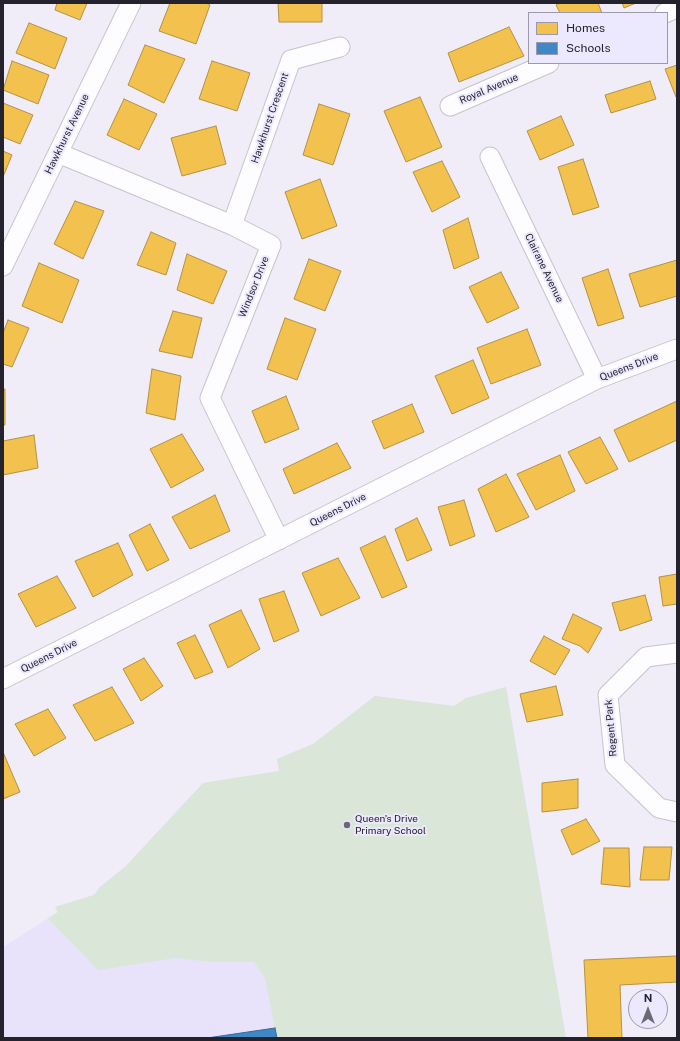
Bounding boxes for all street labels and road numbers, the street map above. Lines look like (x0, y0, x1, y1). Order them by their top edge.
street label: Hawkhurst Crescent (249, 71, 291, 165)
street label: Royal Avenue (458, 71, 520, 107)
street label: Hawkhurst Avenue (42, 92, 92, 176)
street label: Clairane Avenue (522, 231, 566, 305)
street label: Windsor Drive (236, 255, 272, 319)
street label: Queens Drive (598, 350, 660, 384)
street label: Queens Drive (308, 491, 368, 529)
street label: Queens Drive (19, 637, 79, 675)
street label: Regent Park (603, 699, 619, 757)

